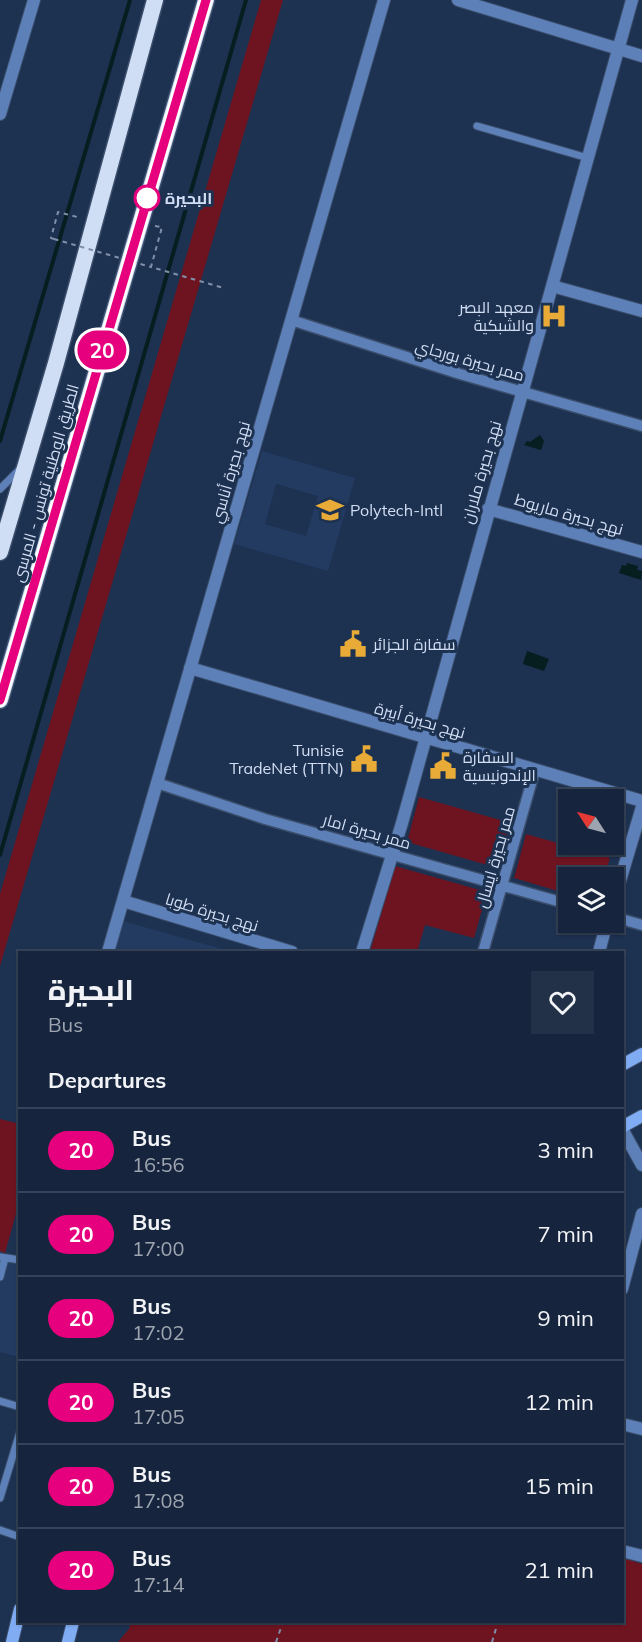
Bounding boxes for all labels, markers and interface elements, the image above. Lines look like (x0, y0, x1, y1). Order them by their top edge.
marker: البحيرة (134, 185, 160, 211)
place label: البحيرة (165, 188, 212, 208)
place label: معهد البصر والشبكية (458, 297, 534, 335)
hospital icon: معهد البصر والشبكية (539, 301, 569, 331)
line badge: 20 (75, 330, 129, 370)
street label: ممر بحيرة بورجاي (412, 335, 527, 389)
text: 20 (89, 337, 115, 363)
street label: الطريق الوطنية تونس - المرسى (7, 382, 84, 585)
street label: نهج بحيرة ملاران (457, 418, 507, 526)
street label: نهج بحيرة أناسي (206, 419, 257, 526)
street label: نهج بحيرة ماريوط (512, 489, 626, 541)
school or university icon: Polytech-Intl (315, 495, 345, 525)
place label: Polytech-Intl (350, 500, 443, 520)
public building icon: سفارة الجزائر (338, 629, 368, 659)
place label: سفارة الجزائر (372, 634, 455, 654)
street label: نهج بحيرة أبيرة (372, 698, 468, 744)
place label: Tunisie TradeNet (TTN) (229, 740, 344, 778)
public building icon: Tunisie TradeNet (TTN) (349, 744, 379, 774)
place label: السفارة الإندونيسية (463, 747, 536, 785)
public building icon: السفارة الإندونيسية (428, 751, 458, 781)
north arrow (558, 789, 624, 855)
map controls (558, 789, 624, 933)
street label: ممر بحيرة ايسال (471, 804, 520, 910)
street label: ممر بحيرة امار (320, 809, 413, 853)
button: layers (558, 867, 624, 933)
street label: نهج بحيرة طوبا (163, 888, 261, 938)
button: heart (531, 971, 594, 1034)
text: البحيرة (48, 972, 134, 1007)
text: Bus (48, 1012, 83, 1037)
text: Departures (48, 1066, 166, 1094)
text: Bus (132, 1124, 171, 1152)
text: 3 min (538, 1136, 594, 1164)
text: 20 (68, 1137, 94, 1163)
text: 16:56 (132, 1152, 185, 1177)
text: Bus (132, 1208, 171, 1236)
text: 7 min (538, 1220, 594, 1248)
text: 20 (68, 1221, 94, 1247)
text: 17:00 (132, 1236, 185, 1261)
text: Bus (132, 1292, 171, 1320)
text: 9 min (538, 1304, 594, 1332)
text: 20 (68, 1305, 94, 1331)
text: 17:02 (132, 1320, 185, 1345)
text: Bus (132, 1376, 171, 1404)
text: 12 min (524, 1388, 594, 1416)
text: 20 (68, 1389, 94, 1415)
text: 17:05 (132, 1404, 185, 1429)
text: Bus (132, 1460, 171, 1488)
text: 15 min (524, 1472, 594, 1500)
text: 20 (68, 1473, 94, 1499)
text: 17:08 (132, 1488, 185, 1513)
text: Bus (132, 1544, 171, 1572)
text: 21 min (524, 1556, 594, 1584)
text: 20 (68, 1557, 94, 1583)
text: 17:14 (132, 1572, 185, 1597)

